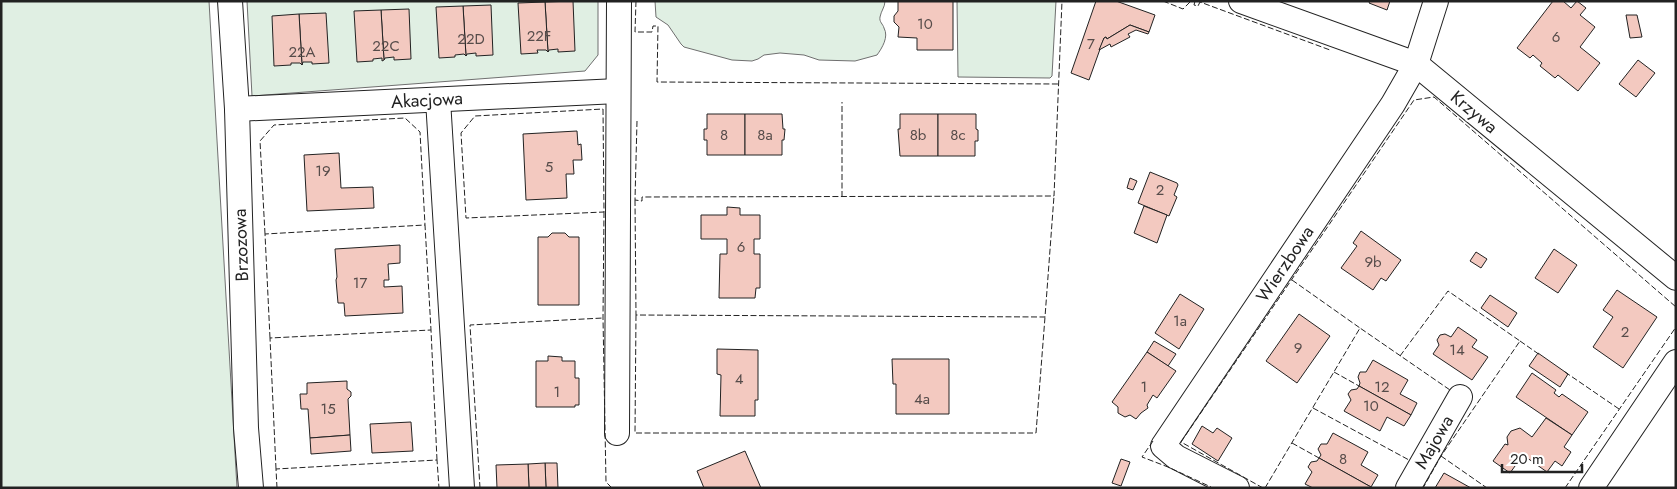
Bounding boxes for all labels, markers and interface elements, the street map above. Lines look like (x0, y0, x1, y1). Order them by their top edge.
house number: 10 (917, 13, 933, 35)
house number: 22F (527, 25, 551, 47)
house number: 6 (1552, 26, 1560, 48)
house number: 22D (457, 28, 485, 50)
house number: 7 (1087, 33, 1095, 55)
house number: 22C (372, 35, 400, 57)
house number: 22A (289, 41, 316, 63)
street label: Krzywa (1445, 84, 1503, 140)
street label: Akacjowa (390, 85, 464, 115)
house number: 8 (720, 124, 728, 146)
house number: 8a (757, 124, 773, 146)
house number: 8b (910, 124, 927, 146)
house number: 8c (950, 124, 966, 146)
house number: 5 (545, 156, 553, 178)
house number: 19 (315, 160, 331, 182)
house number: 2 (1156, 179, 1164, 201)
street label: Brzozowa (227, 208, 255, 282)
street label: Wierzbowa (1250, 220, 1320, 308)
house number: 6 (737, 236, 745, 258)
house number: 9b (1364, 251, 1382, 273)
house number: 17 (353, 272, 367, 294)
house number: 1a (1173, 310, 1187, 332)
house number: 2 (1621, 321, 1629, 343)
house number: 9 (1294, 337, 1302, 359)
house number: 14 (1449, 339, 1465, 361)
house number: 4 (735, 368, 744, 390)
house number: 1 (1141, 376, 1147, 398)
house number: 12 (1374, 376, 1390, 398)
house number: 1 (554, 381, 560, 403)
house number: 4a (914, 388, 930, 410)
house number: 10 (1363, 395, 1379, 417)
house number: 15 (320, 398, 336, 420)
street label: Majowa (1408, 410, 1460, 474)
scale bar (1502, 442, 1582, 474)
house number: 8 (1339, 448, 1347, 470)
text: 20 m (1510, 448, 1544, 470)

